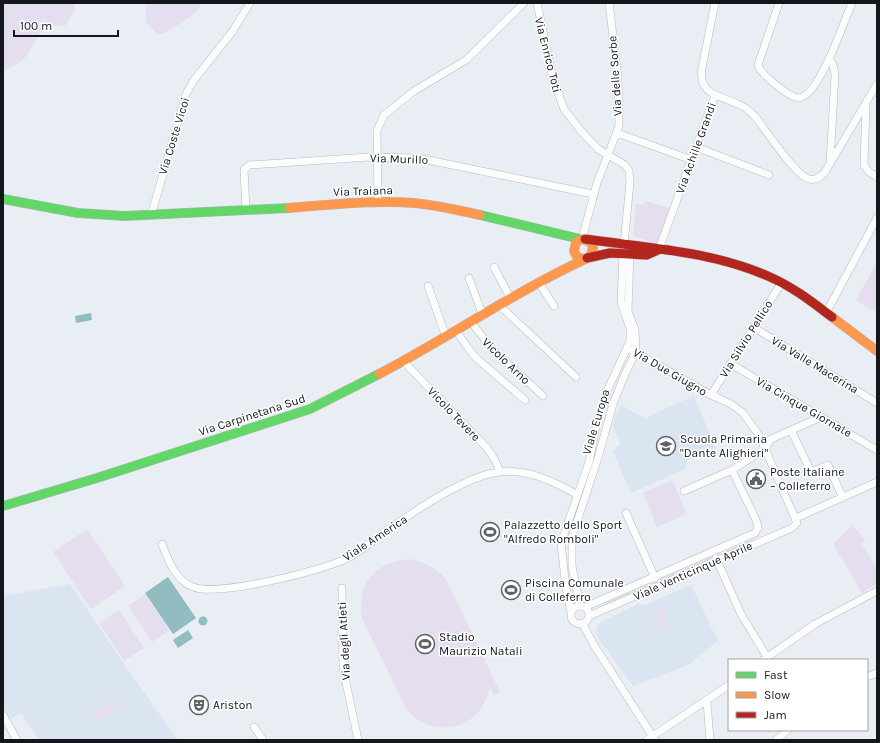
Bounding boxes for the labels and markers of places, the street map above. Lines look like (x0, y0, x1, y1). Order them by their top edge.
place label: Scuola Primaria "Dante Alighieri" (680, 432, 768, 460)
school or university icon: Scuola Primaria "Dante Alighieri" (655, 435, 677, 457)
place label: Poste Italiane – Colleferro (770, 465, 844, 493)
public building icon: Poste Italiane – Colleferro (745, 468, 767, 490)
place label: Palazzetto dello Sport "Alfredo Romboli" (504, 518, 623, 546)
sports icon: Palazzetto dello Sport "Alfredo Romboli" (479, 521, 501, 543)
place label: Piscina Comunale di Colleferro (525, 576, 624, 604)
sports icon: Piscina Comunale di Colleferro (500, 579, 522, 601)
place label: Stadio Maurizio Natali (439, 630, 523, 658)
sports icon: Stadio Maurizio Natali (414, 633, 436, 655)
theatre icon: Ariston (188, 694, 210, 716)
place label: Ariston (213, 698, 252, 712)

